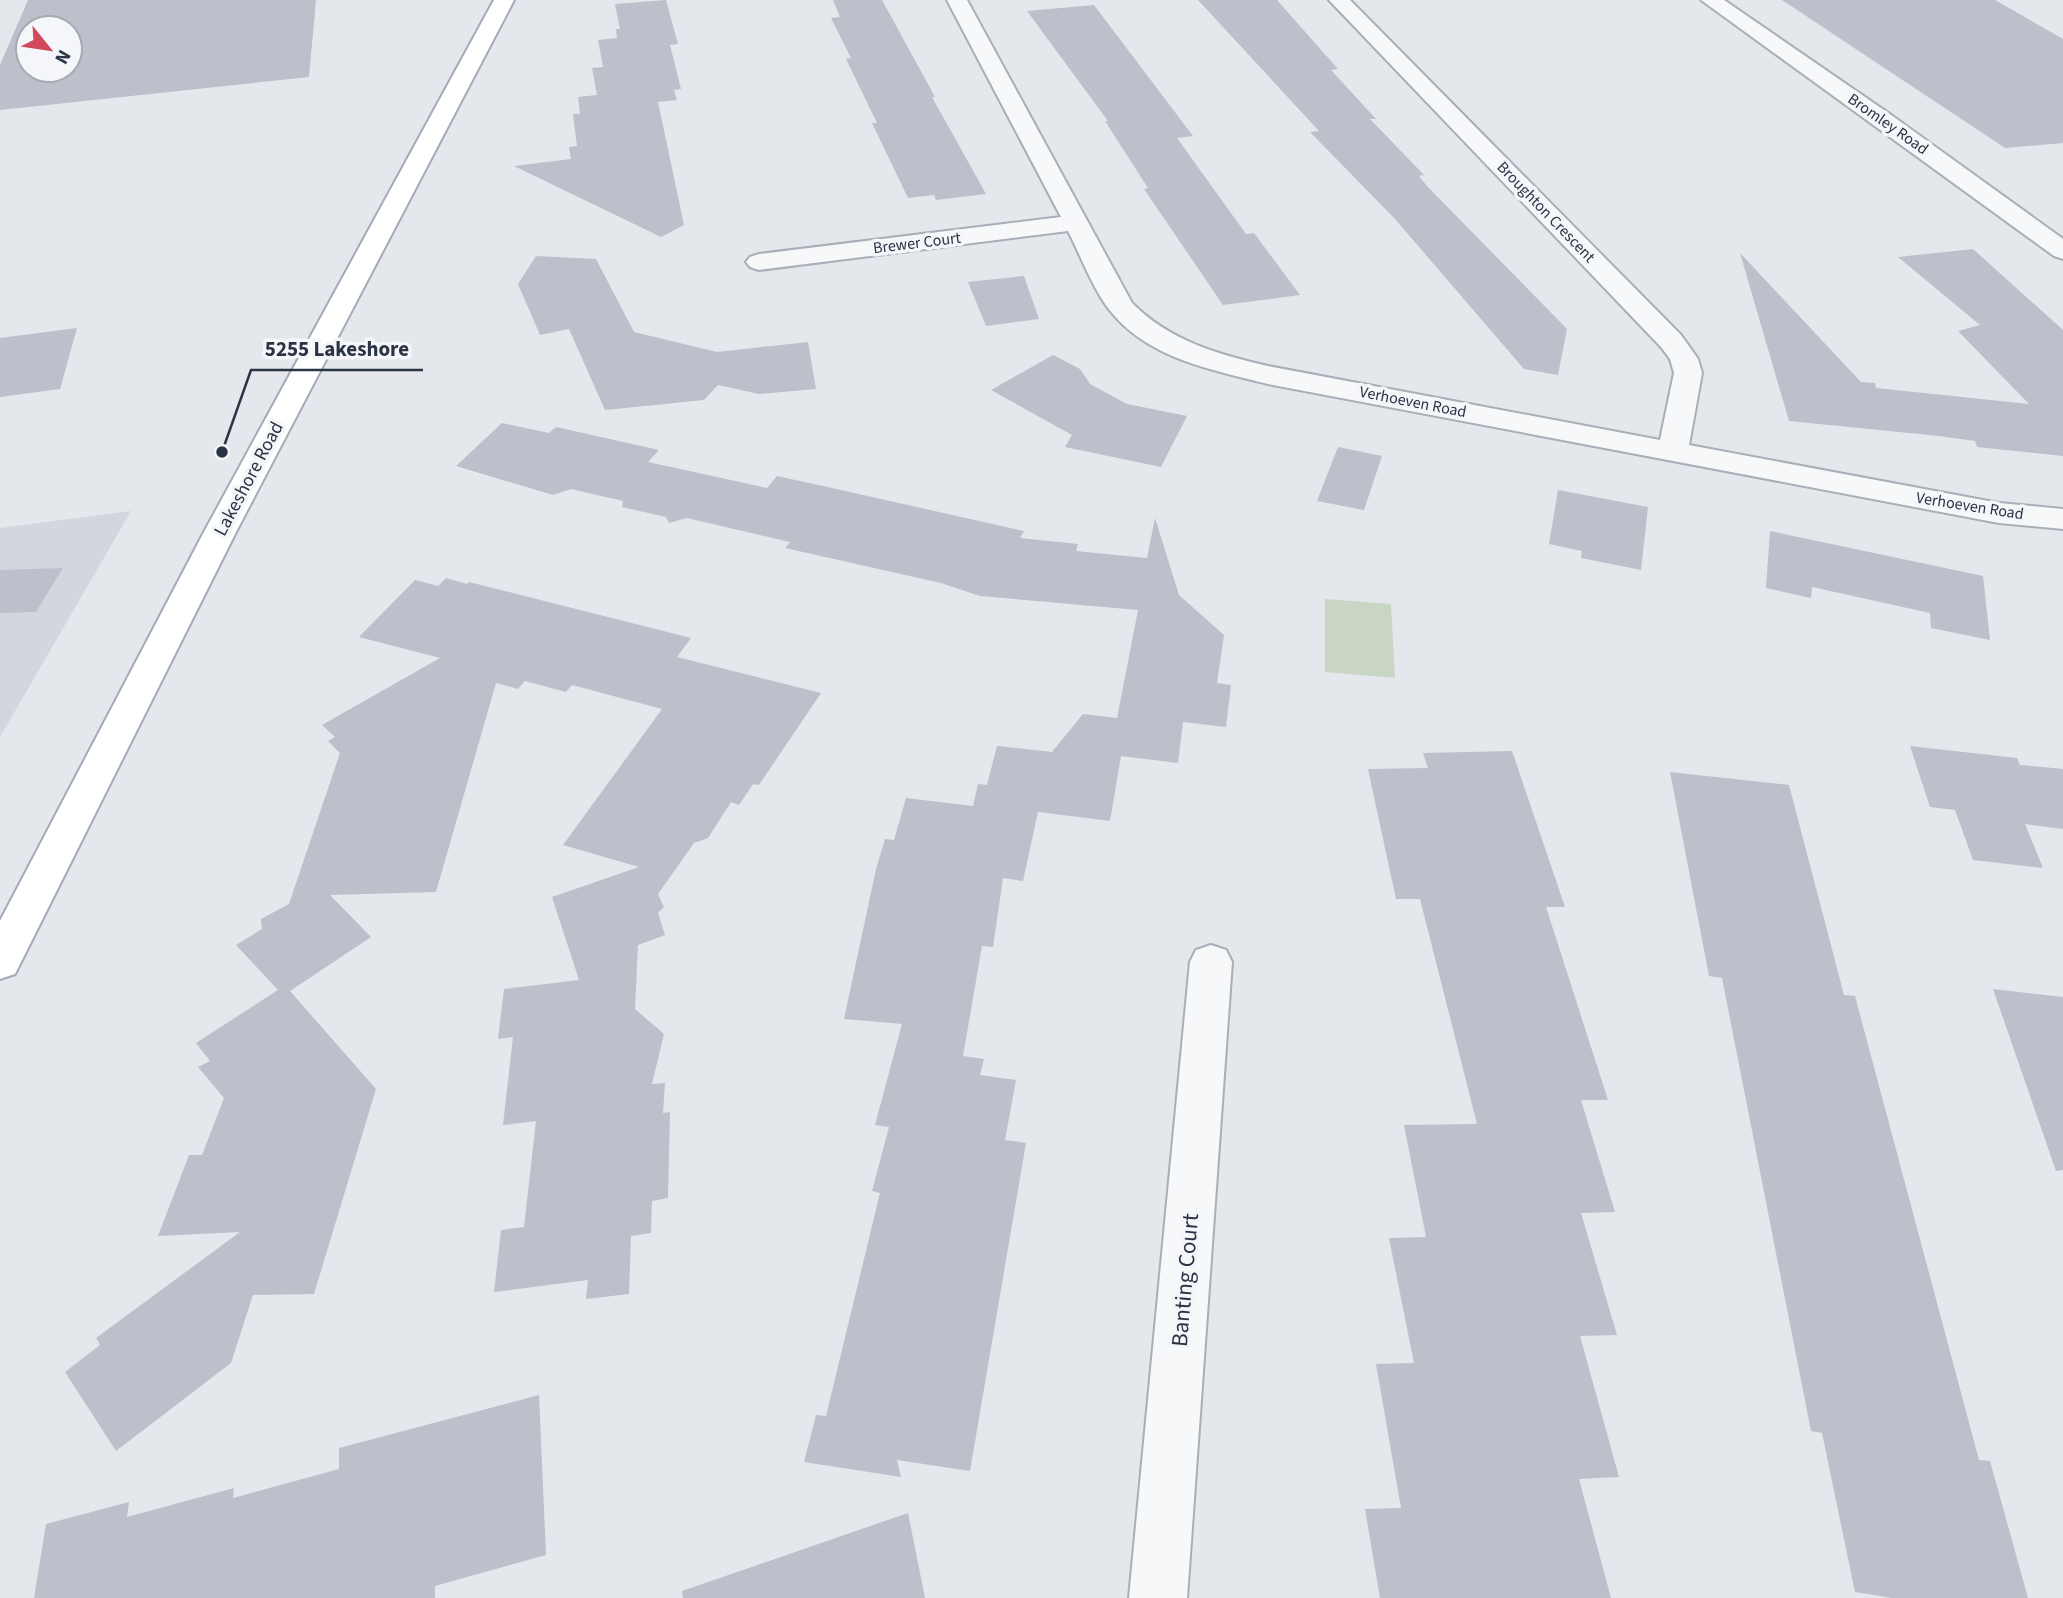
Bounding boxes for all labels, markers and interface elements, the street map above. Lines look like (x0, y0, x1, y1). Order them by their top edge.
north arrow (14, 14, 84, 84)
text: N (48, 45, 77, 69)
street label: Bromley Road (1843, 88, 1933, 160)
street label: Broughton Crescent (1492, 157, 1601, 268)
street label: Brewer Court (872, 227, 963, 259)
callout: 5255 Lakeshore (251, 328, 423, 370)
text: 5255 Lakeshore (265, 334, 409, 364)
street label: Verhoeven Road (1358, 381, 1468, 423)
street label: Lakeshore Road (207, 417, 291, 541)
street label: Verhoeven Road (1915, 487, 2025, 525)
street label: Banting Court (1163, 1212, 1207, 1348)

